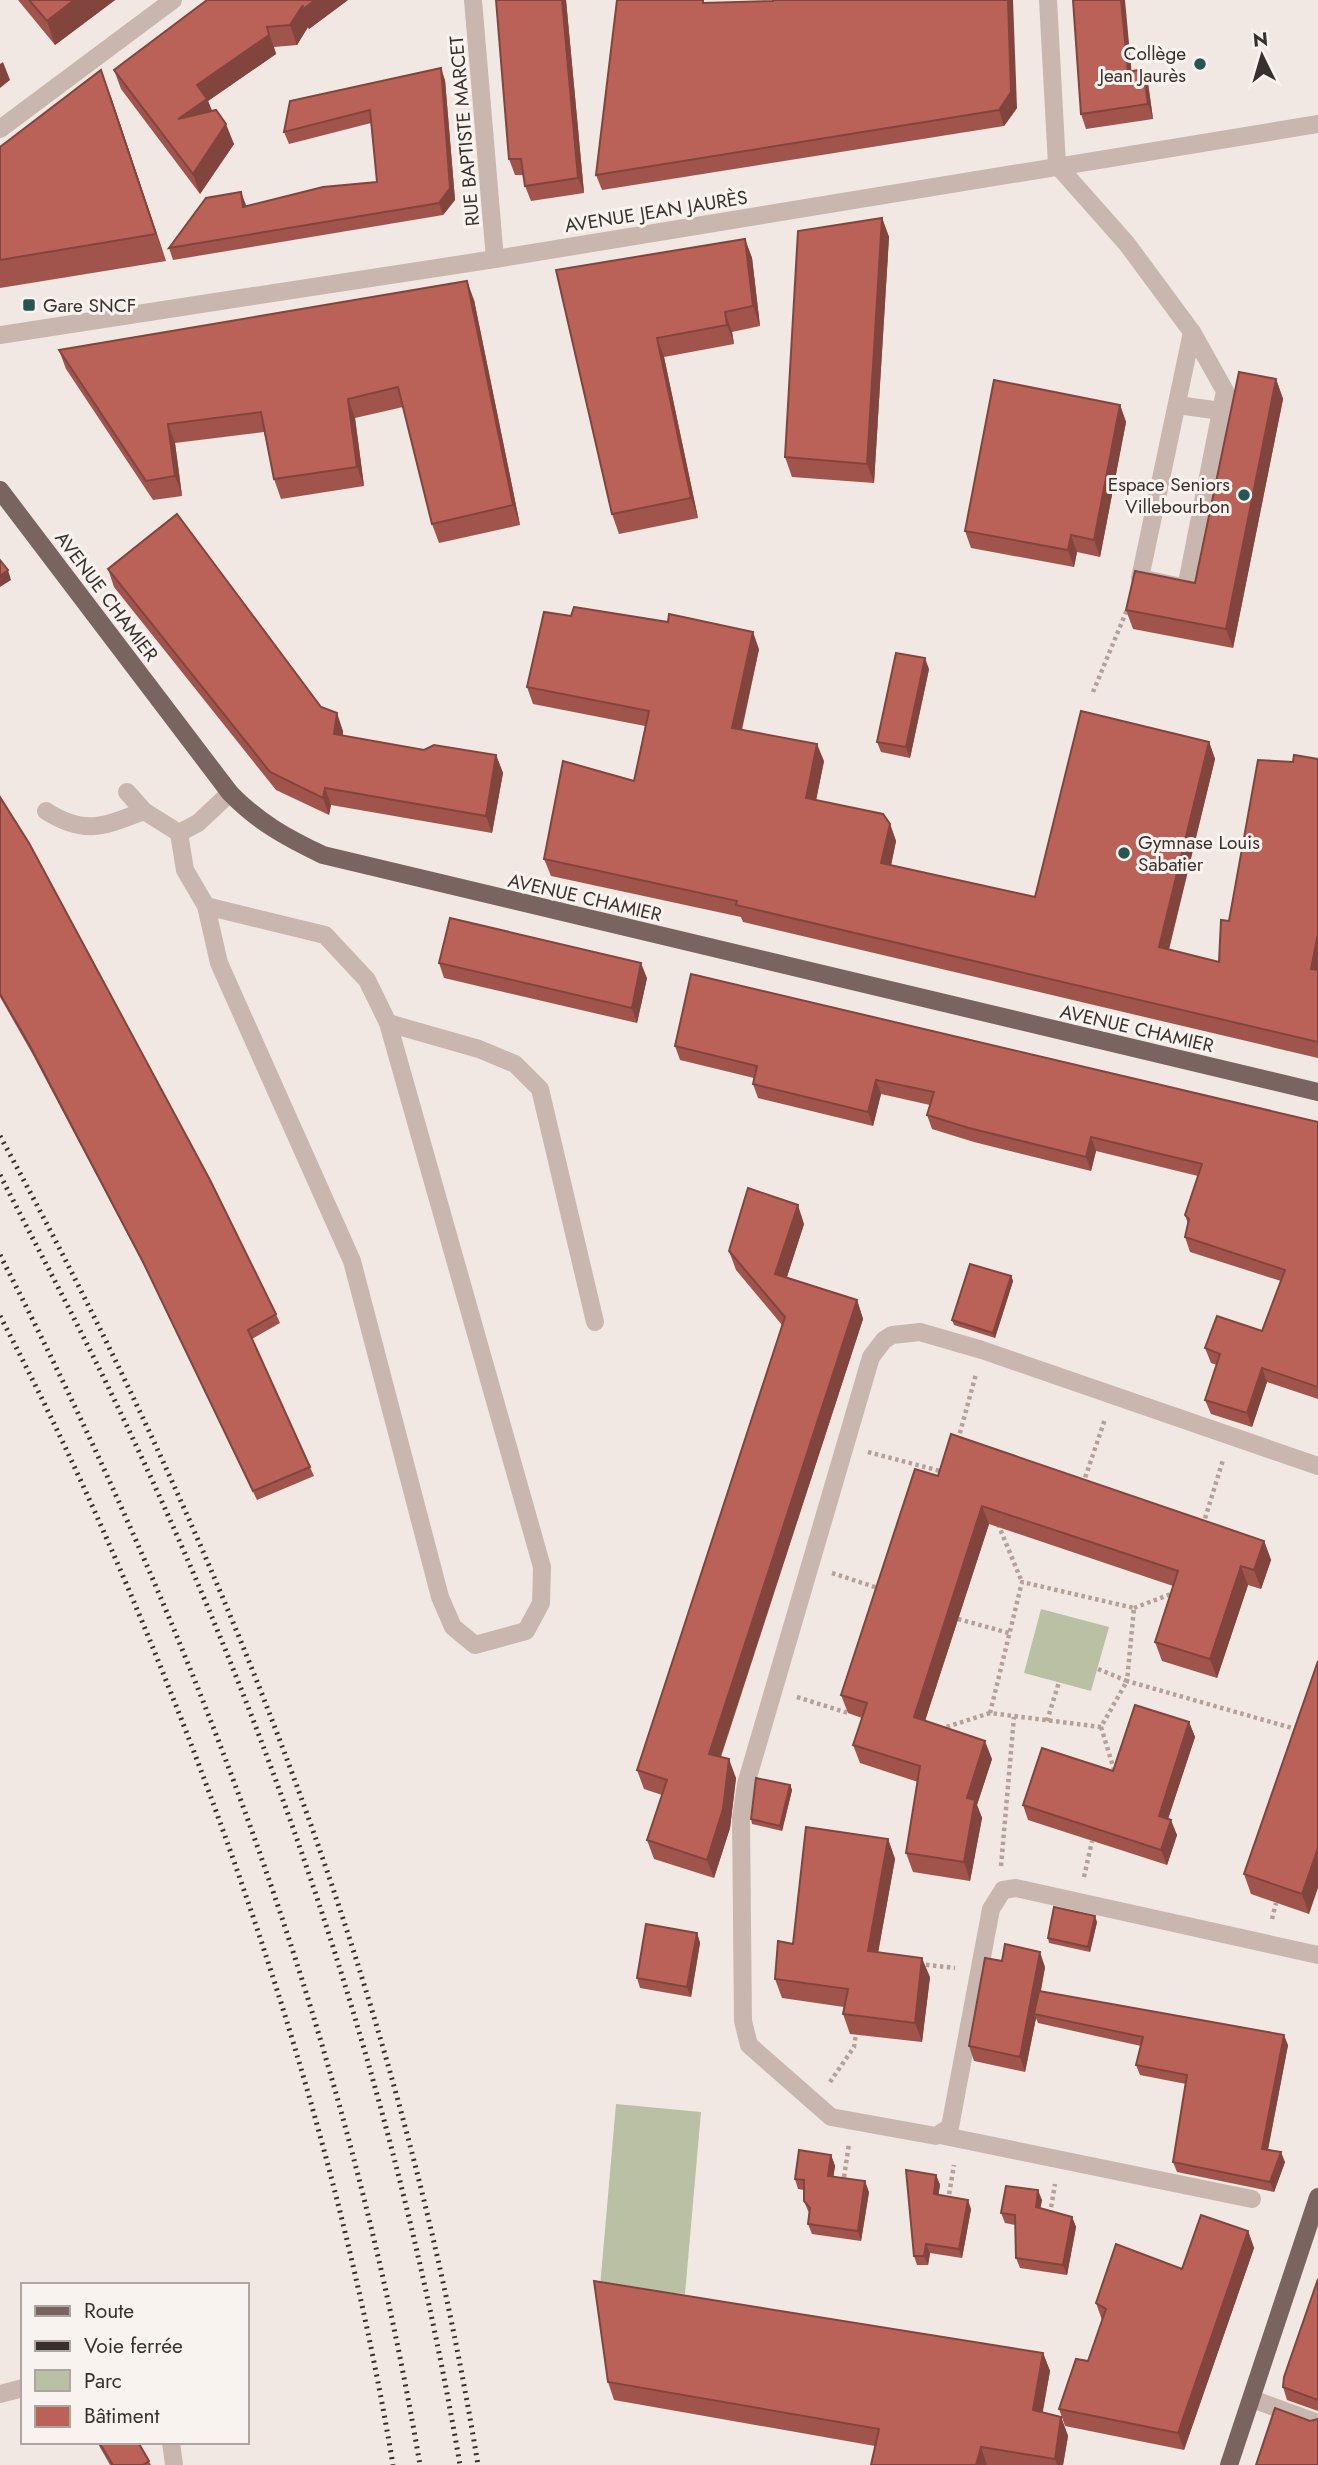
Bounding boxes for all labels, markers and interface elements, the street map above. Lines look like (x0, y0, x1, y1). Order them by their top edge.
north arrow (1227, 21, 1297, 91)
text: N (1252, 25, 1269, 54)
street label: RUE BAPTISTE MARCET (443, 34, 486, 227)
place label: Collège Jean Jaurès (1096, 40, 1186, 89)
marker: Collège Jean Jaurès (1192, 56, 1208, 72)
street label: AVENUE JEAN JAURÈS (563, 184, 749, 239)
place label: Gare SNCF (43, 292, 136, 319)
marker: Gare SNCF (21, 297, 37, 313)
place label: Espace Seniors Villebourbon (1108, 471, 1230, 520)
marker: Espace Seniors Villebourbon (1236, 487, 1252, 503)
street label: AVENUE CHAMIER (49, 526, 165, 667)
place label: Gymnase Louis Sabatier (1138, 829, 1260, 878)
marker: Gymnase Louis Sabatier (1116, 845, 1132, 861)
street label: AVENUE CHAMIER (506, 867, 665, 928)
street label: AVENUE CHAMIER (1058, 998, 1217, 1059)
legend (21, 2283, 248, 2444)
text: Route (84, 2296, 134, 2326)
text: Voie ferrée (84, 2331, 183, 2361)
text: Parc (84, 2366, 122, 2396)
text: Bâtiment (84, 2401, 160, 2431)

